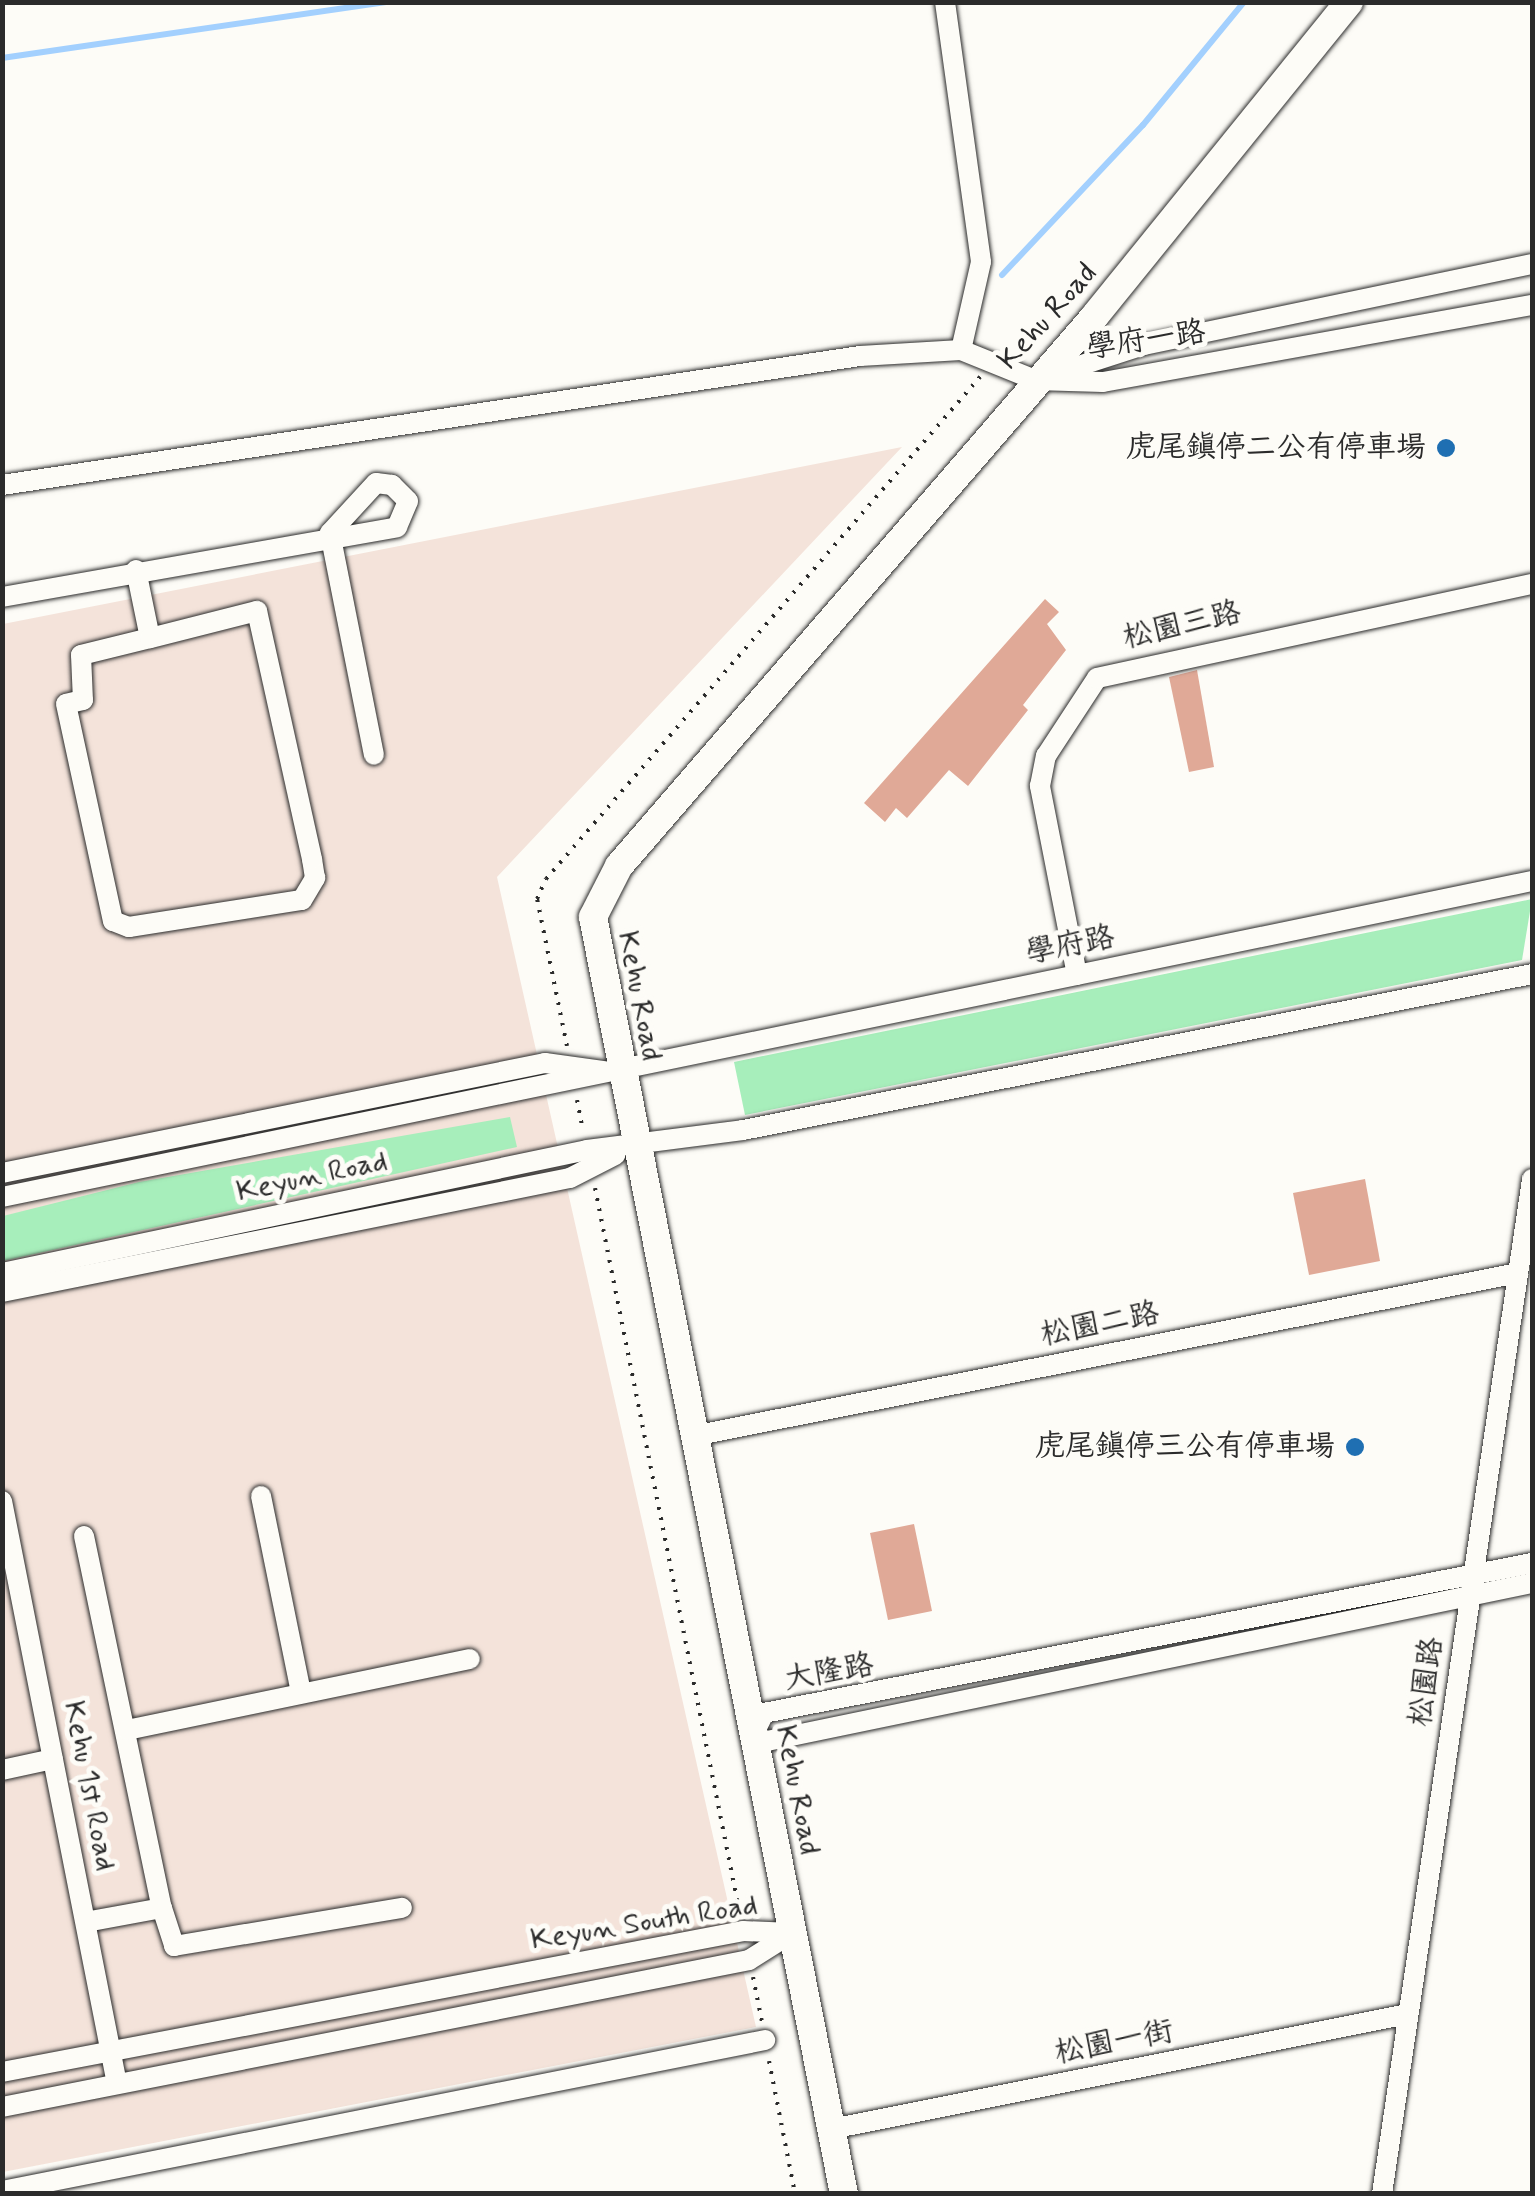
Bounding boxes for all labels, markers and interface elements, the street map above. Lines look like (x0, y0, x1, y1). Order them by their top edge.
street label: Kehu Road (991, 257, 1105, 377)
street label: 學府一路 (1084, 315, 1208, 367)
place label: 虎尾鎮停二公有停車場 (1126, 430, 1426, 466)
marker: 虎尾鎮停二公有停車場 (1435, 437, 1457, 459)
street label: 松園三路 (1119, 595, 1245, 657)
street label: 學府路 (1022, 920, 1118, 972)
street label: Kehu Road (609, 929, 669, 1063)
street label: Keyun Road (233, 1143, 391, 1211)
street label: 松園二路 (1038, 1296, 1162, 1354)
place label: 虎尾鎮停三公有停車場 (1035, 1429, 1335, 1465)
marker: 虎尾鎮停三公有停車場 (1344, 1436, 1366, 1458)
street label: 松園路 (1403, 1635, 1451, 1729)
street label: 大隆路 (782, 1647, 876, 1699)
street label: Kehu 1st Road (55, 1698, 123, 1874)
street label: Kehu Road (767, 1723, 827, 1857)
street label: Keyun South Road (529, 1887, 759, 1959)
street label: 松園一街 (1052, 2014, 1176, 2072)

